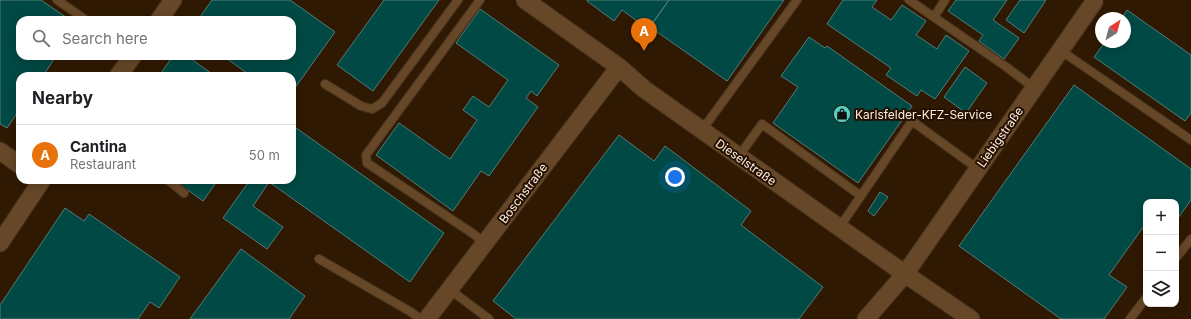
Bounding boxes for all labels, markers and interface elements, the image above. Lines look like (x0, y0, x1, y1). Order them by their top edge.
north arrow (1095, 12, 1131, 48)
search box (16, 16, 296, 60)
pin: A (631, 18, 657, 51)
icon: search (30, 27, 52, 49)
text: Search here (62, 29, 148, 48)
text: Nearby (32, 88, 93, 108)
shop icon: Karlsfelder-KFZ-Service (832, 104, 852, 124)
street label: Liebigstraße (974, 104, 1026, 170)
place label: Karlsfelder-KFZ-Service (855, 107, 992, 122)
street label: Dieselstraße (713, 136, 779, 188)
text: Cantina (70, 137, 127, 156)
text: A (40, 147, 50, 163)
text: 50 m (249, 147, 280, 163)
text: Restaurant (70, 156, 136, 172)
street label: Boschstraße (496, 160, 550, 226)
your location (665, 167, 685, 187)
map controls (1143, 199, 1179, 307)
button: + (1143, 199, 1179, 235)
button: − (1143, 235, 1179, 271)
button: layers (1143, 271, 1179, 307)

